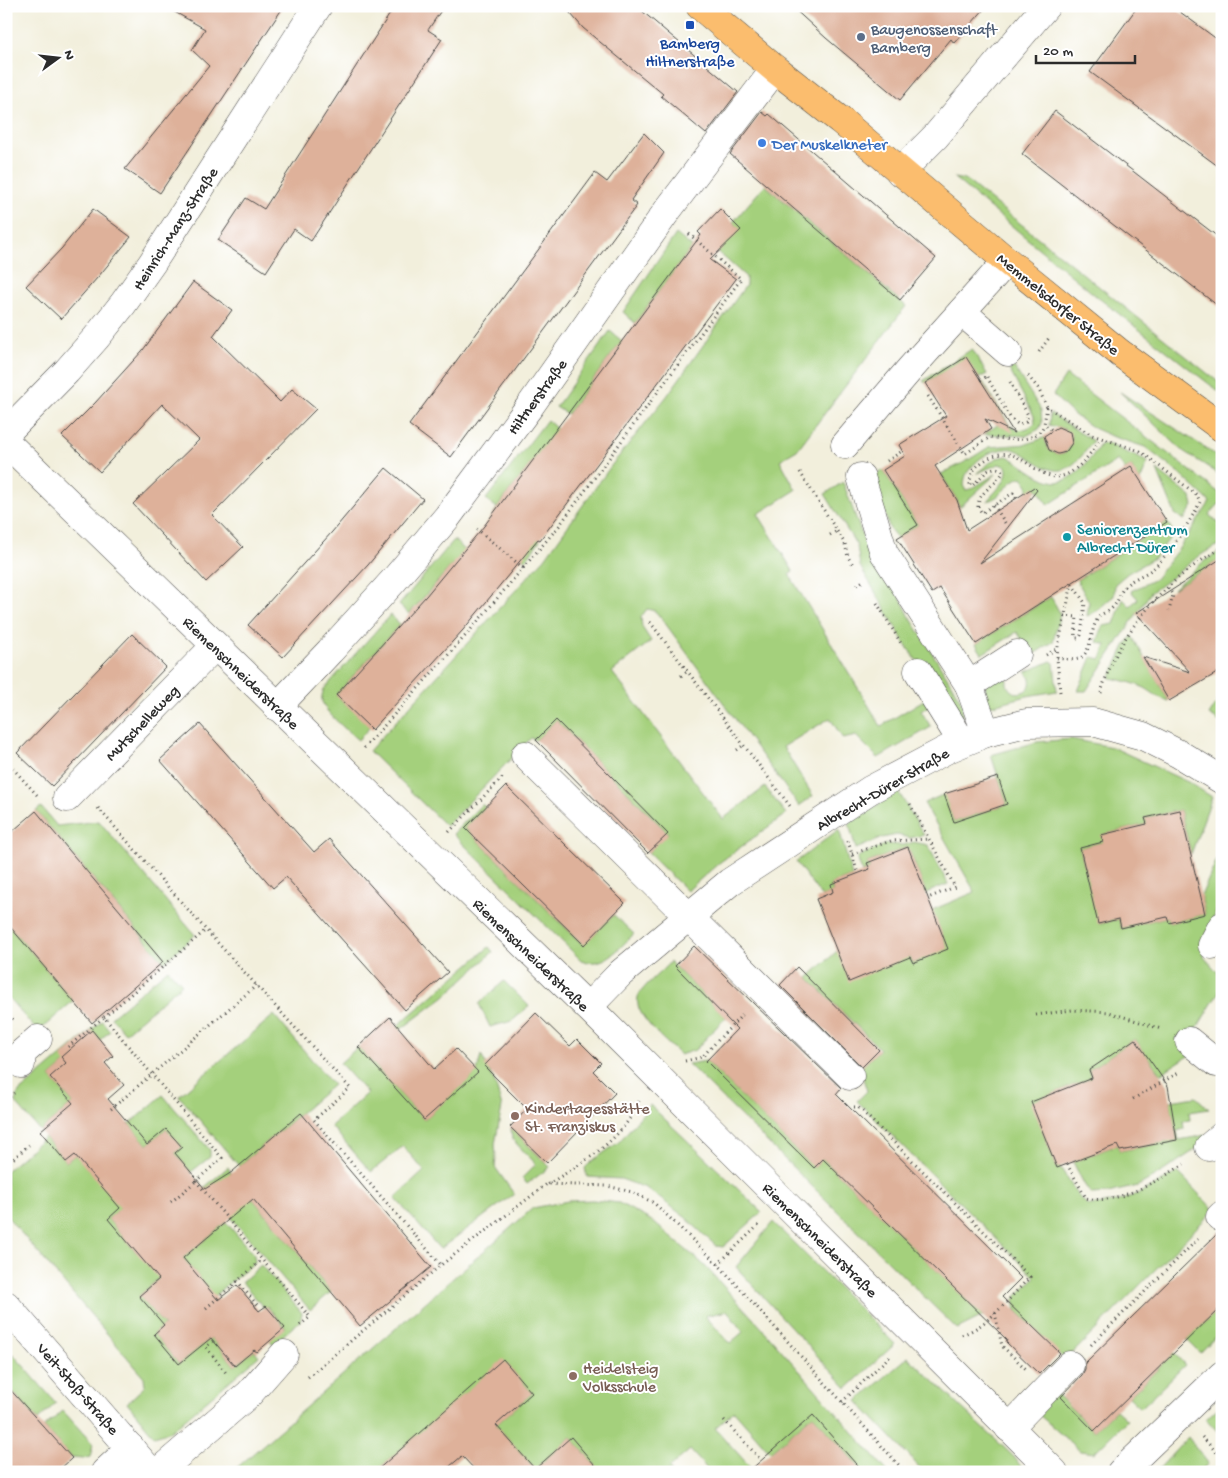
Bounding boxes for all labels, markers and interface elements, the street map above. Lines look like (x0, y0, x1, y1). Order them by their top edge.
marker: Bamberg Hiltnerstraße (684, 19, 696, 31)
place label: Baugenossenschaft Bamberg (870, 22, 998, 59)
marker: Baugenossenschaft Bamberg (855, 31, 867, 43)
north arrow (32, 32, 82, 82)
scale bar (1036, 32, 1134, 64)
place label: Bamberg Hiltnerstraße (645, 36, 735, 73)
text: 20 m (1043, 43, 1073, 61)
text: N (59, 49, 78, 62)
marker: Der Muskelkneter (756, 137, 768, 149)
place label: Der Muskelkneter (771, 137, 888, 156)
street label: Heinrich-Manz-Straße (130, 164, 224, 295)
street label: Memmelsdorfer Straße (992, 250, 1122, 361)
street label: Hiltnerstraße (505, 356, 573, 440)
place label: Seniorenzentrum Albrecht Dürer (1077, 522, 1188, 559)
marker: Seniorenzentrum Albrecht Dürer (1061, 531, 1073, 543)
street label: Riemenschneiderstraße (177, 614, 302, 736)
street label: Mutschelleweg (103, 682, 185, 766)
street label: Albrecht-Dürer-Straße (814, 745, 954, 837)
street label: Riemenschneiderstraße (467, 896, 592, 1018)
place label: Kindertagesstätte St. Franziskus (525, 1101, 650, 1138)
marker: Kindertagesstätte St. Franziskus (509, 1110, 521, 1122)
street label: Riemenschneiderstraße (757, 1180, 881, 1303)
street label: Veit-Stoß-Straße (31, 1340, 122, 1441)
place label: Heidelsteig Volksschule (582, 1361, 658, 1398)
marker: Heidelsteig Volksschule (567, 1370, 579, 1382)

